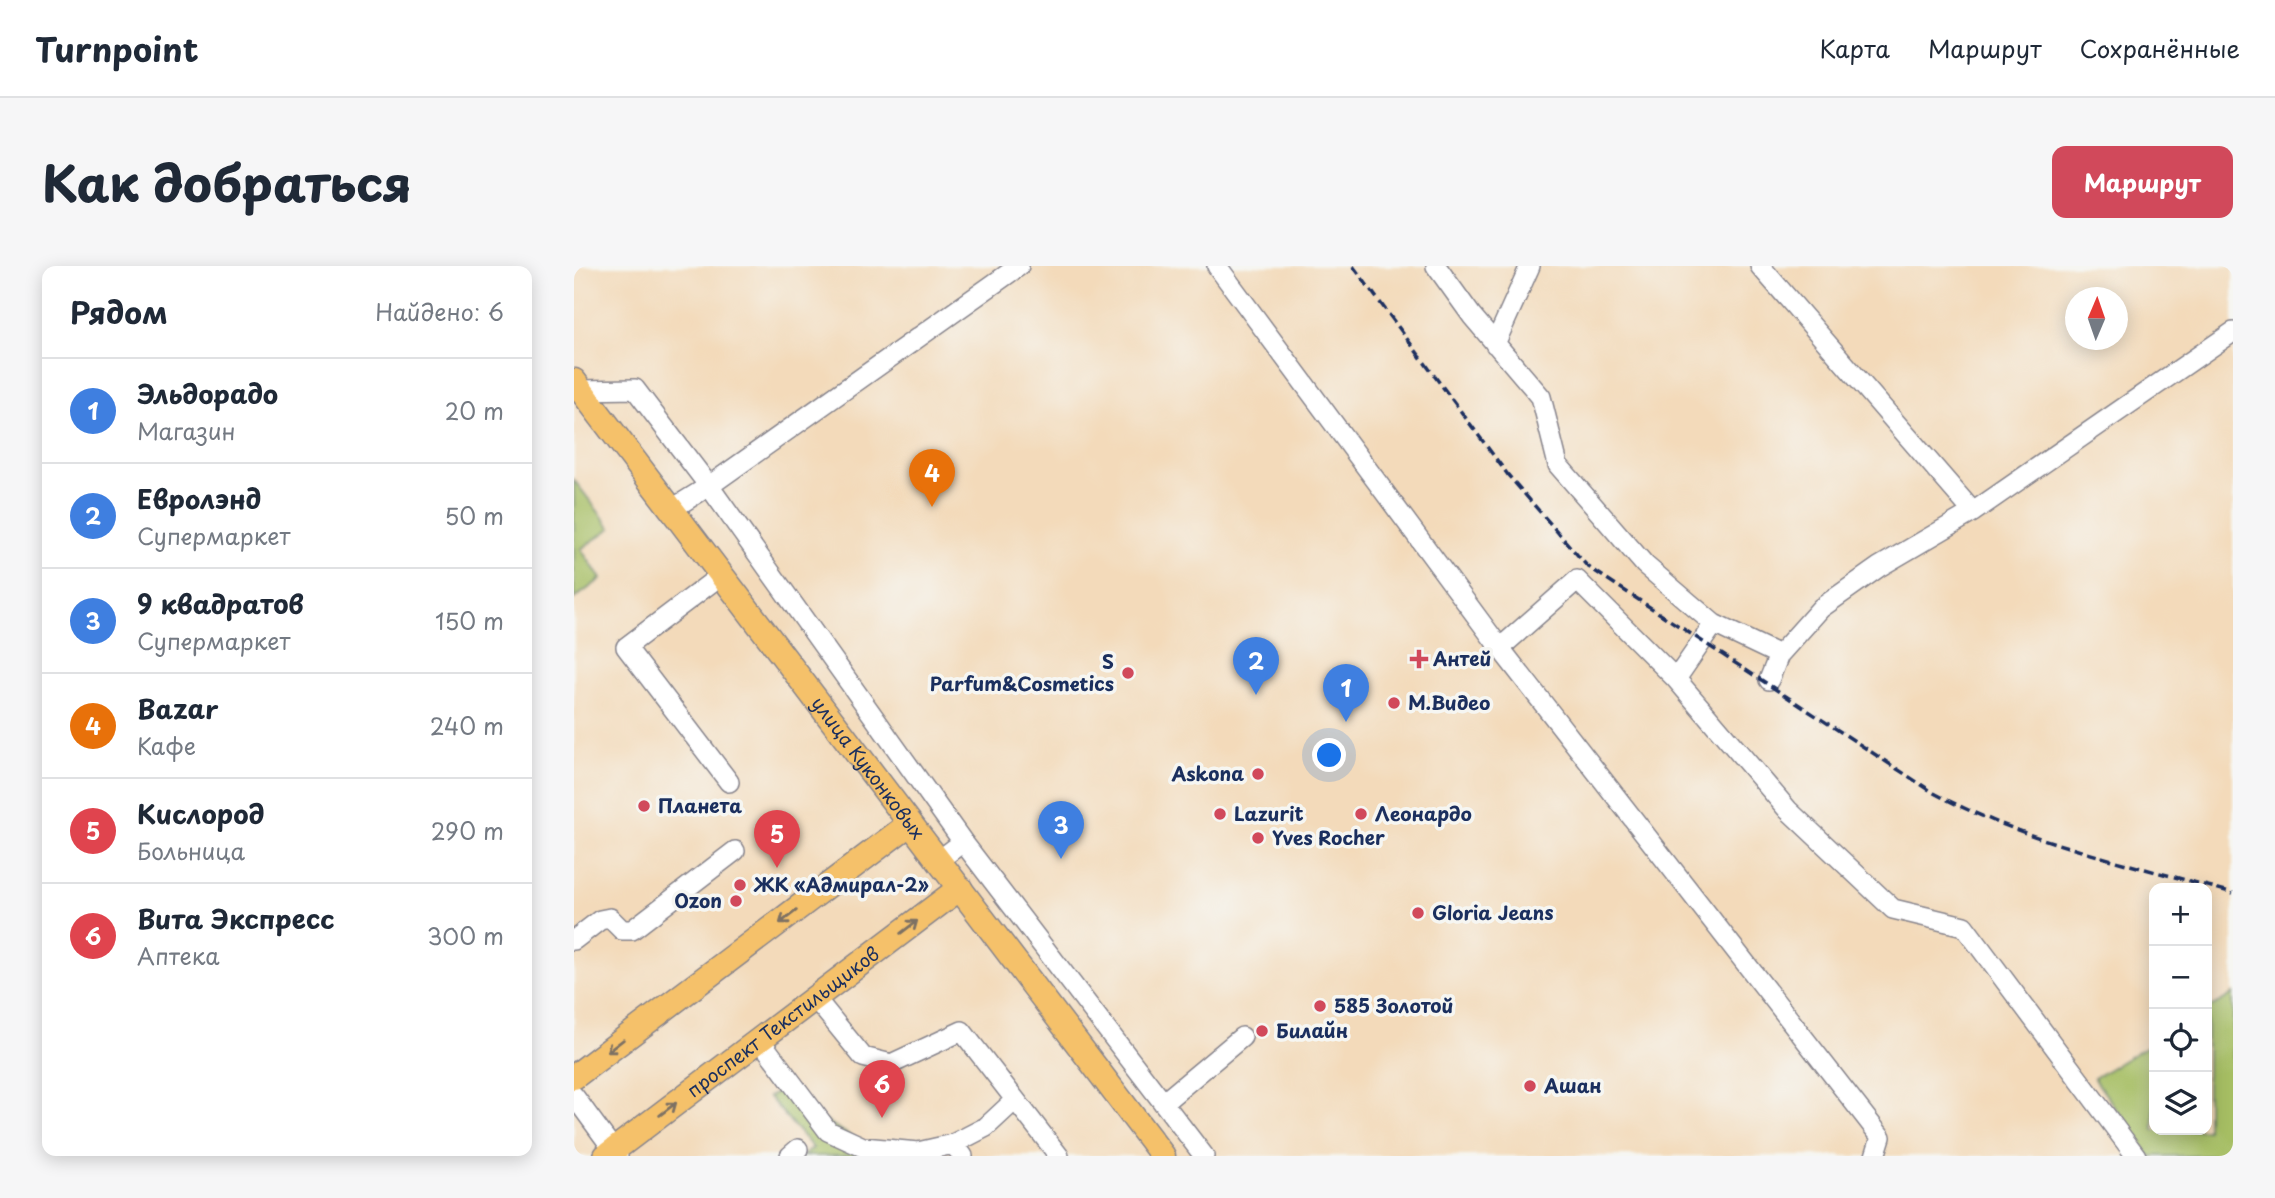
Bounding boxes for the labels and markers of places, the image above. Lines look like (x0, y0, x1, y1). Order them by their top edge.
pin: 4 (909, 449, 955, 507)
pin: 2 (1233, 637, 1279, 695)
place label: Антей (1432, 644, 1491, 672)
place label: S Parfum&Cosmetics (930, 647, 1114, 697)
marker: Антей (1411, 651, 1427, 667)
pin: 1 (1323, 664, 1369, 722)
marker: S Parfum&Cosmetics (1120, 665, 1136, 681)
place label: М.Видео (1408, 688, 1490, 716)
marker: М.Видео (1386, 695, 1402, 711)
place label: Askona (1170, 759, 1244, 787)
marker: Askona (1250, 766, 1266, 782)
place label: Планета (658, 791, 742, 819)
marker: Планета (636, 798, 652, 814)
place label: Lazurit (1234, 799, 1304, 827)
place label: Леонардо (1375, 799, 1472, 827)
pin: 3 (1038, 801, 1084, 859)
marker: Lazurit (1212, 806, 1228, 822)
marker: Леонардо (1353, 806, 1369, 822)
pin: 5 (754, 810, 800, 868)
place label: Yves Rocher (1272, 823, 1385, 851)
marker: Yves Rocher (1250, 830, 1266, 846)
place label: ЖК «Адмирал-2» (753, 870, 929, 898)
marker: ЖК «Адмирал-2» (732, 877, 748, 893)
place label: Ozon (674, 886, 722, 914)
marker: Ozon (728, 893, 744, 909)
place label: Gloria Jeans (1432, 898, 1554, 926)
marker: Gloria Jeans (1410, 905, 1426, 921)
place label: 585 Золотой (1334, 991, 1453, 1019)
marker: 585 Золотой (1312, 998, 1328, 1014)
place label: Билайн (1276, 1016, 1348, 1044)
marker: Билайн (1254, 1023, 1270, 1039)
pin: 6 (859, 1060, 905, 1118)
place label: Ашан (1543, 1071, 1602, 1099)
marker: Ашан (1522, 1078, 1538, 1094)

